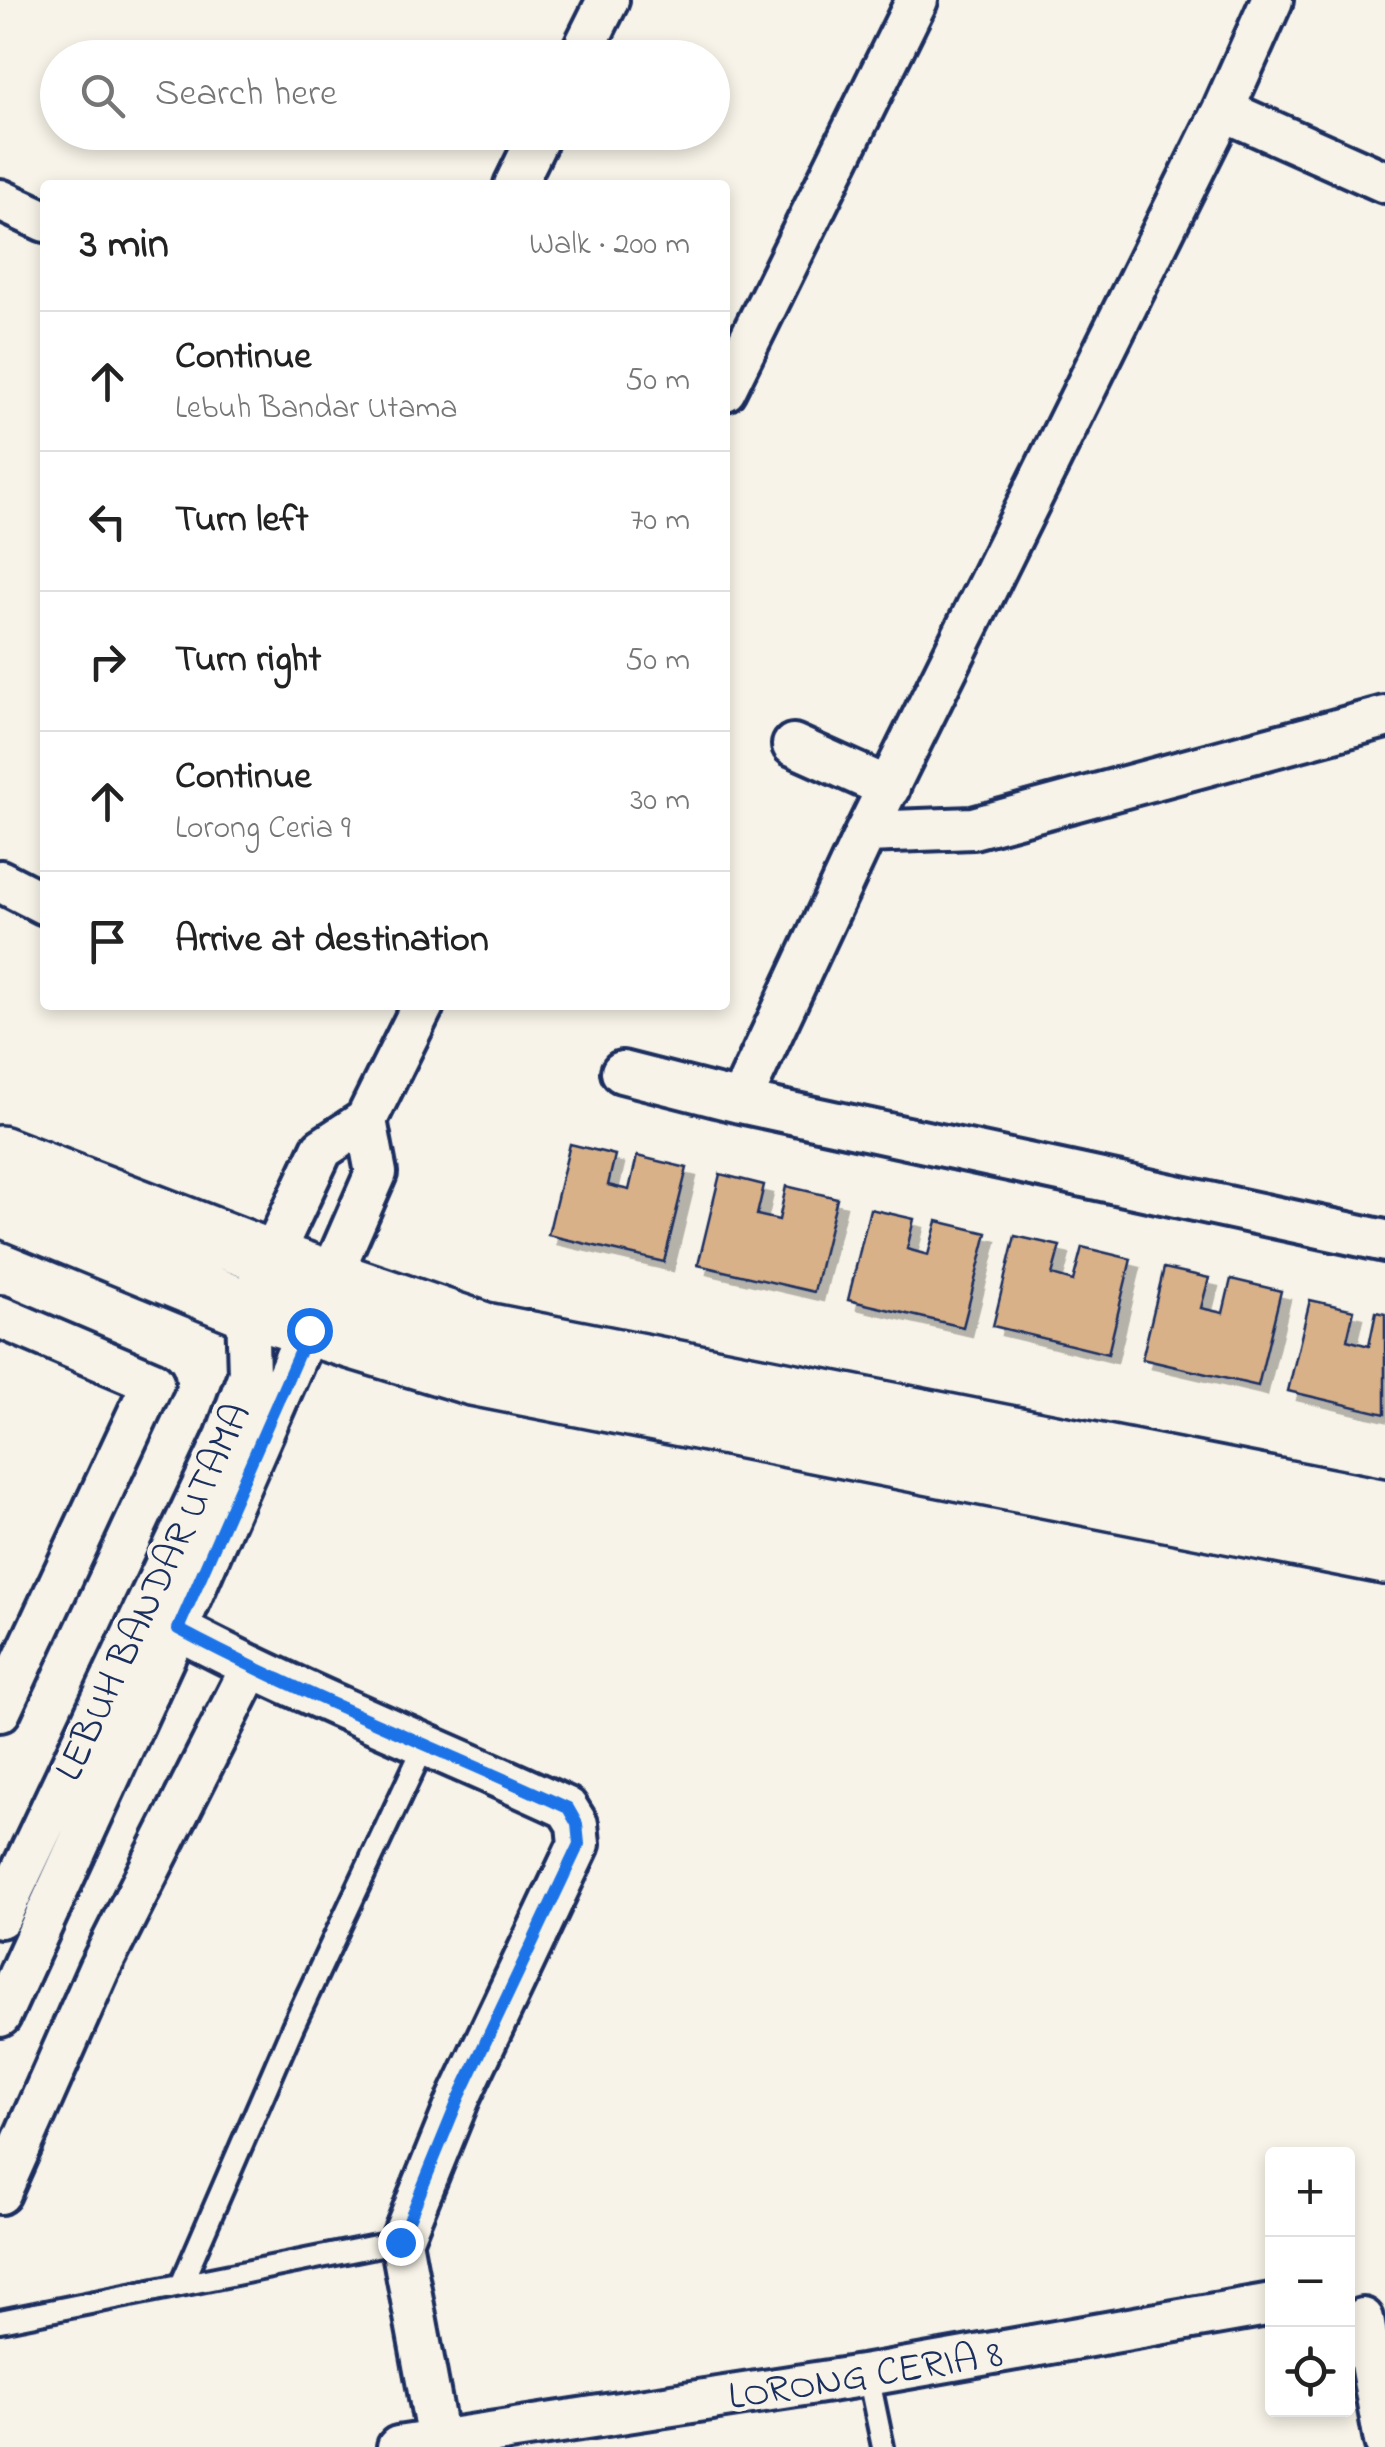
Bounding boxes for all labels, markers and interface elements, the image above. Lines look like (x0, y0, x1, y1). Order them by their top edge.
search box (40, 40, 730, 150)
text: Search here (155, 67, 337, 123)
icon: search (75, 68, 130, 123)
text: 3 min (80, 215, 169, 276)
text: Walk · 200 m (529, 222, 690, 269)
text: Continue (175, 330, 311, 386)
icon: ahead (80, 354, 135, 409)
text: 50 m (625, 358, 690, 405)
text: Lebuh Bandar Utama (175, 386, 458, 433)
text: Turn left (175, 493, 308, 549)
icon: left (80, 494, 135, 549)
text: 70 m (630, 498, 690, 545)
text: Turn right (175, 633, 321, 689)
icon: right (80, 634, 135, 689)
text: 50 m (625, 638, 690, 685)
text: Continue (175, 750, 311, 806)
icon: ahead (80, 774, 135, 829)
text: 30 m (630, 778, 690, 825)
text: Lorong Ceria 9 (175, 806, 351, 853)
text: Arrive at destination (175, 913, 489, 969)
icon: arrive (80, 914, 135, 969)
route start (287, 1308, 333, 1354)
street label: LEBUH BANDAR UTAMA (42, 1394, 269, 1792)
map controls (1265, 2147, 1355, 2417)
button: + (1265, 2147, 1355, 2237)
route end (378, 2220, 424, 2266)
button: − (1265, 2237, 1355, 2327)
street label: LORONG CERIA 8 (724, 2327, 1007, 2428)
button: locate (1265, 2327, 1355, 2417)

